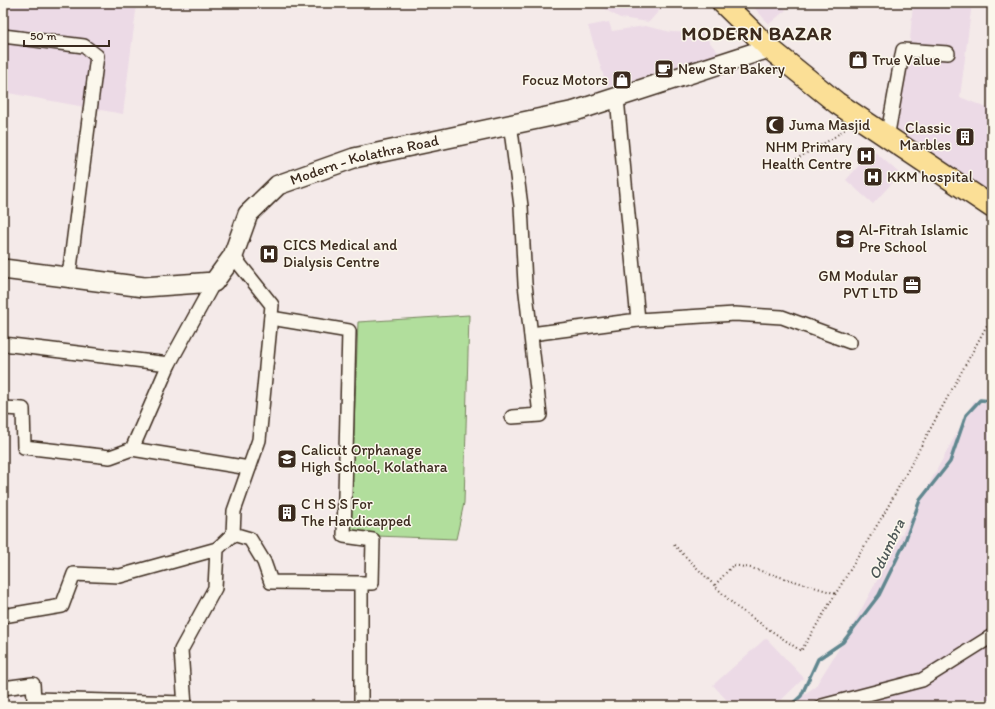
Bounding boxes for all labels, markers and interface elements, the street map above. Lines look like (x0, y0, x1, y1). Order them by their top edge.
scale bar (24, 22, 109, 48)
district label: MODERN BAZAR (681, 22, 833, 45)
text: 50 m (30, 29, 56, 43)
shop icon: True Value (847, 49, 869, 71)
place label: True Value (872, 51, 940, 69)
cafe icon: New Star Bakery (653, 58, 675, 80)
place label: New Star Bakery (678, 60, 785, 78)
shop icon: Focuz Motors (611, 69, 633, 91)
place label: Focuz Motors (522, 71, 608, 89)
mosque icon: Juma Masjid (764, 114, 786, 136)
place label: Juma Masjid (789, 116, 871, 134)
place label: Classic Marbles (900, 119, 951, 154)
building icon: Classic Marbles (954, 126, 976, 148)
street label: Modern - Kolathra Road (288, 131, 440, 189)
place label: NHM Primary Health Centre (762, 138, 852, 173)
hospital icon: NHM Primary Health Centre (855, 145, 877, 167)
hospital icon: KKM hospital (862, 166, 884, 188)
place label: KKM hospital (887, 168, 974, 186)
place label: Al-Fitrah Islamic Pre School (859, 221, 969, 256)
school or university icon: Al-Fitrah Islamic Pre School (834, 228, 856, 250)
place label: CICS Medical and Dialysis Centre (283, 236, 397, 271)
hospital icon: CICS Medical and Dialysis Centre (258, 243, 280, 265)
place label: GM Modular PVT LTD (818, 267, 898, 302)
office icon: GM Modular PVT LTD (901, 274, 923, 296)
place label: Calicut Orphanage High School, Kolathara (301, 441, 448, 476)
school or university icon: Calicut Orphanage High School, Kolathara (276, 448, 298, 470)
place label: C H S S For The Handicapped (301, 495, 412, 530)
building icon: C H S S For The Handicapped (276, 502, 298, 524)
water label: Odumbra (864, 515, 909, 583)

